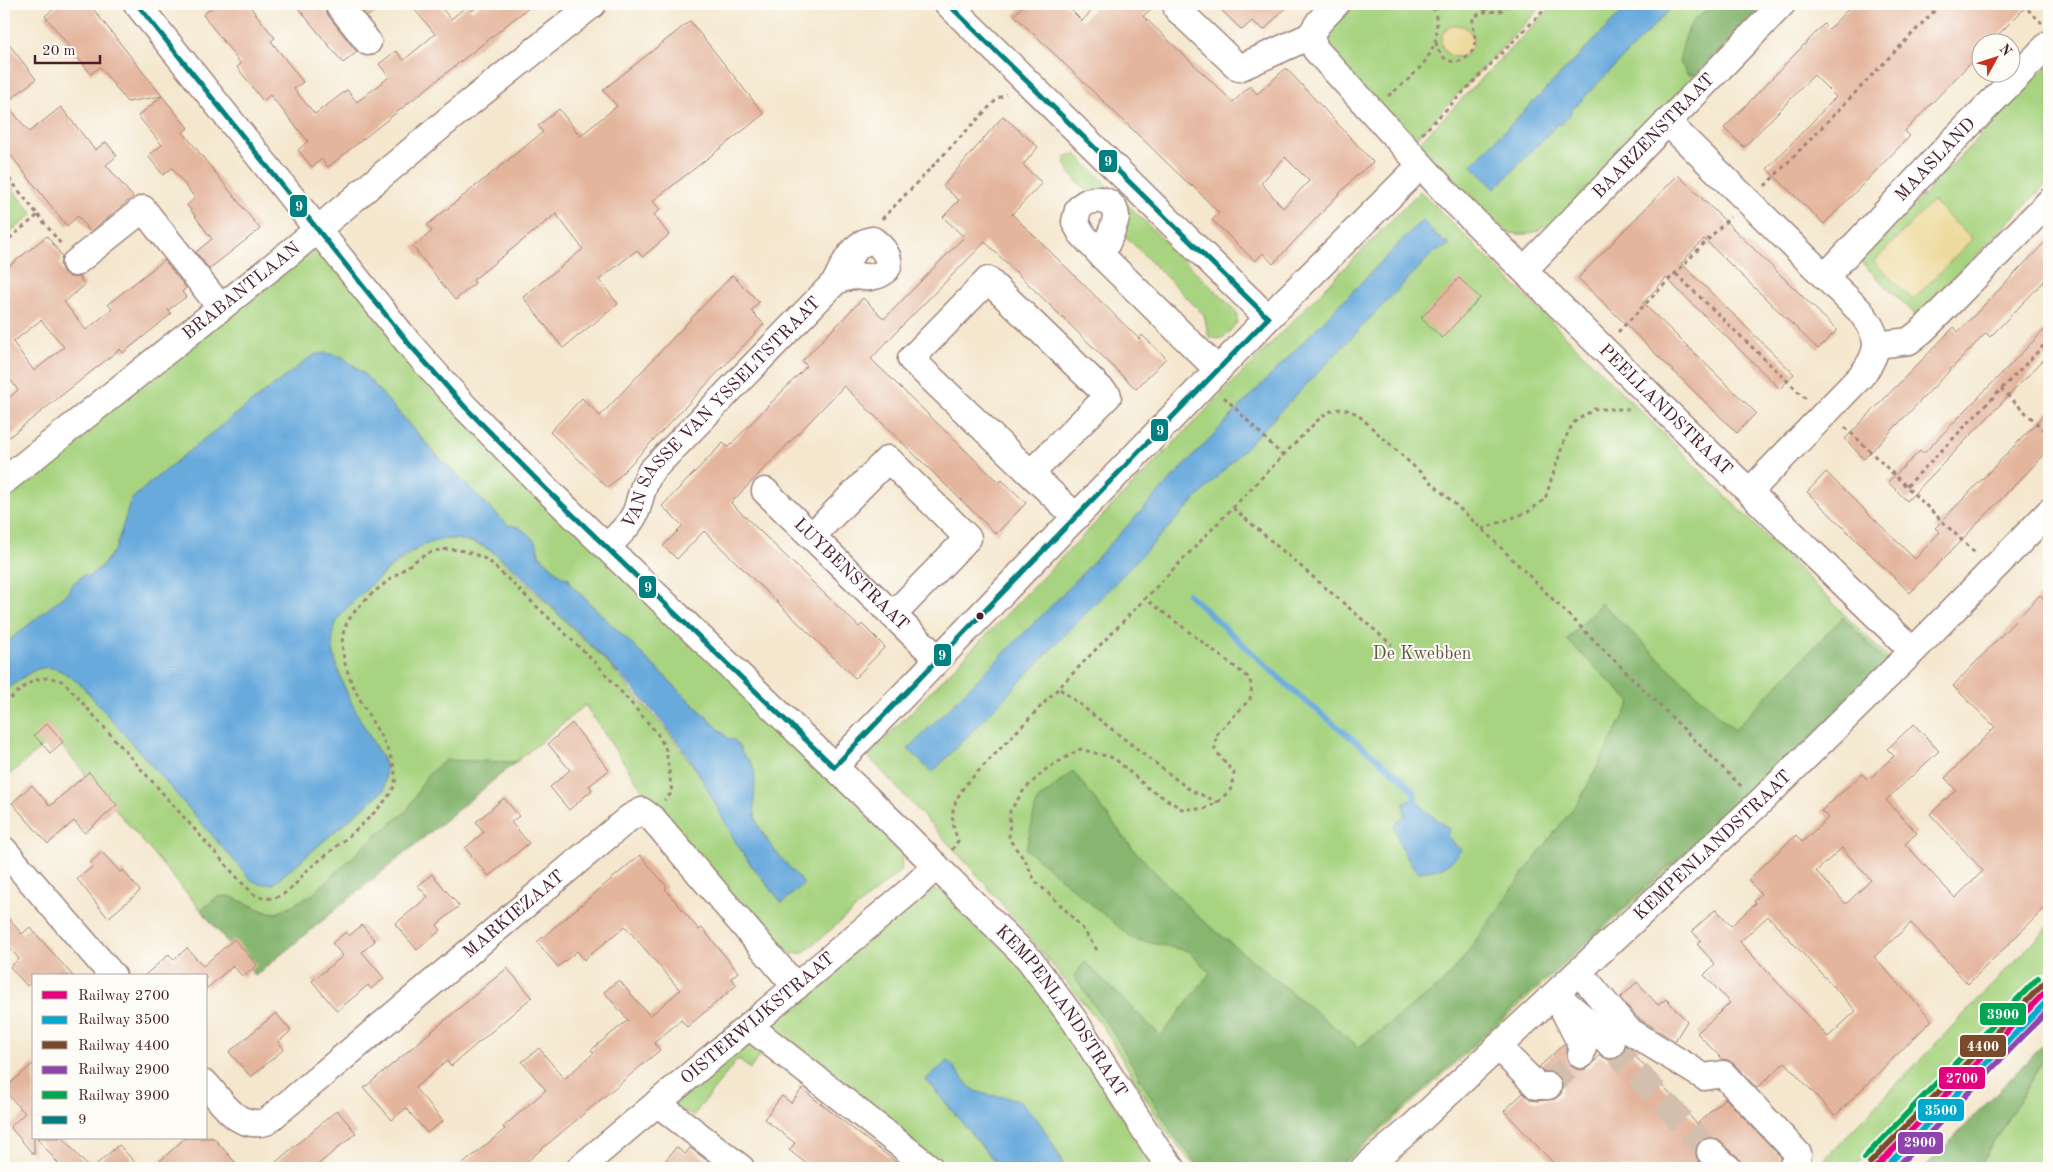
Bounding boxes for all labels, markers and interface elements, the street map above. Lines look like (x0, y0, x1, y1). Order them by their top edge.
scale bar (35, 32, 100, 64)
north arrow (1970, 32, 2020, 82)
text: N (1996, 42, 2014, 59)
text: 20 m (42, 44, 76, 59)
street label: BAARZENSTRAAT (1590, 70, 1718, 202)
street label: MAASLAND (1892, 115, 1979, 205)
line badge: 9 (1098, 149, 1118, 173)
text: 9 (1104, 155, 1112, 169)
line badge: 9 (289, 194, 308, 218)
text: 9 (295, 200, 303, 214)
street label: BRABANTLAAN (179, 239, 304, 343)
street label: VAN SASSE VAN YSSELTSTRAAT (619, 294, 824, 532)
street label: PEELLANDSTRAAT (1595, 341, 1735, 479)
line badge: 9 (1150, 418, 1169, 442)
text: 9 (1156, 424, 1164, 438)
street label: LUYBENSTRAAT (790, 515, 912, 634)
line badge: 9 (638, 575, 657, 599)
text: 9 (644, 581, 652, 595)
unlabelled marker (975, 611, 985, 621)
line badge: 9 (933, 643, 952, 667)
park label: De Kwebben (1373, 645, 1472, 663)
text: 9 (938, 649, 946, 663)
street label: KEMPENLANDSTRAAT (1631, 767, 1795, 924)
street label: MARKIEZAAT (460, 867, 568, 962)
street label: KEMPENLANDSTRAAT (992, 922, 1130, 1100)
street label: OISTERWIJKSTRAAT (677, 949, 838, 1088)
legend (32, 974, 208, 1140)
text: Railway 2700 (78, 989, 170, 1004)
line badge: 3900 (1979, 1002, 2027, 1026)
text: 3900 (1987, 1008, 2019, 1022)
text: Railway 3500 (78, 1013, 170, 1028)
line badge: 4400 (1959, 1034, 2007, 1058)
text: Railway 4400 (78, 1039, 170, 1054)
text: 4400 (1967, 1040, 1999, 1054)
text: Railway 2900 (78, 1063, 170, 1078)
line badge: 2700 (1938, 1066, 1986, 1090)
text: 2700 (1946, 1072, 1978, 1086)
text: Railway 3900 (78, 1089, 170, 1104)
line badge: 3500 (1917, 1098, 1965, 1122)
text: 3500 (1925, 1104, 1957, 1118)
text: 9 (78, 1113, 87, 1128)
line badge: 2900 (1897, 1131, 1944, 1155)
text: 2900 (1904, 1136, 1936, 1150)

